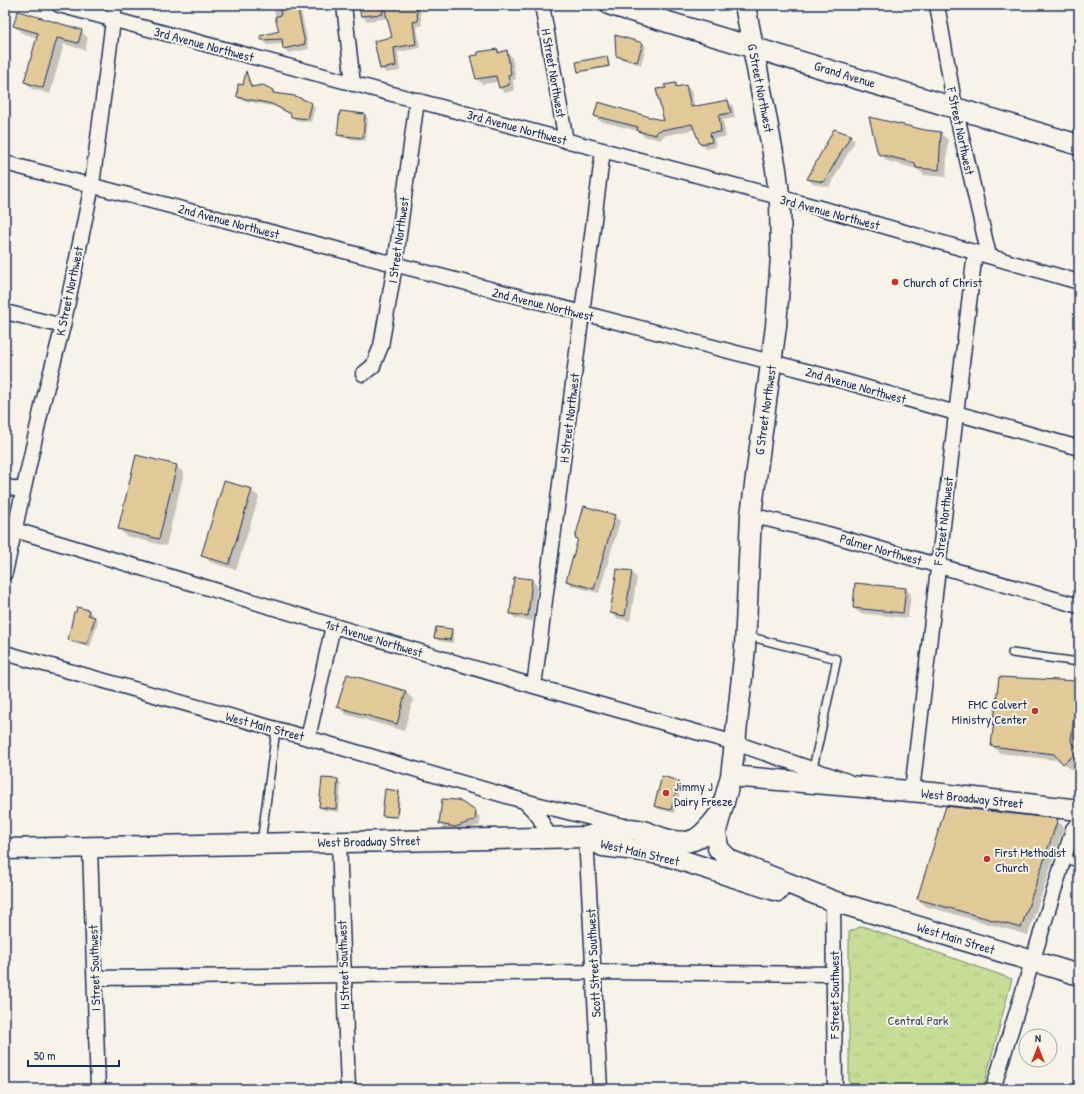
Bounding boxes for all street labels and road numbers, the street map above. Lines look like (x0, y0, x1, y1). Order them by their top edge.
street label: 3rd Avenue Northwest (152, 22, 256, 66)
street label: H Street Northwest (537, 27, 571, 119)
street label: G Street Northwest (744, 42, 779, 135)
street label: Grand Avenue (812, 56, 878, 92)
street label: F Street Northwest (943, 85, 979, 177)
street label: 3rd Avenue Northwest (465, 105, 569, 149)
street label: 3rd Avenue Northwest (778, 190, 882, 234)
street label: I Street Northwest (383, 195, 413, 284)
street label: 2nd Avenue Northwest (177, 199, 282, 243)
street label: K Street Northwest (51, 244, 87, 337)
street label: 2nd Avenue Northwest (490, 283, 596, 325)
street label: 2nd Avenue Northwest (804, 362, 909, 408)
street label: G Street Northwest (750, 364, 780, 456)
street label: H Street Northwest (555, 372, 583, 464)
street label: F Street Northwest (929, 475, 957, 567)
street label: Palmer Northwest (838, 529, 925, 569)
street label: 1st Avenue Northwest (323, 615, 425, 662)
street label: West Main Street (224, 707, 307, 745)
street label: West Broadway Street (920, 784, 1024, 812)
street label: West Broadway Street (318, 831, 421, 851)
street label: West Main Street (599, 834, 682, 870)
street label: Scott Street Southwest (581, 908, 605, 1018)
street label: West Main Street (915, 918, 998, 959)
street label: H Street Southwest (332, 920, 354, 1010)
street label: I Street Southwest (83, 924, 105, 1011)
street label: F Street Southwest (825, 950, 843, 1040)

